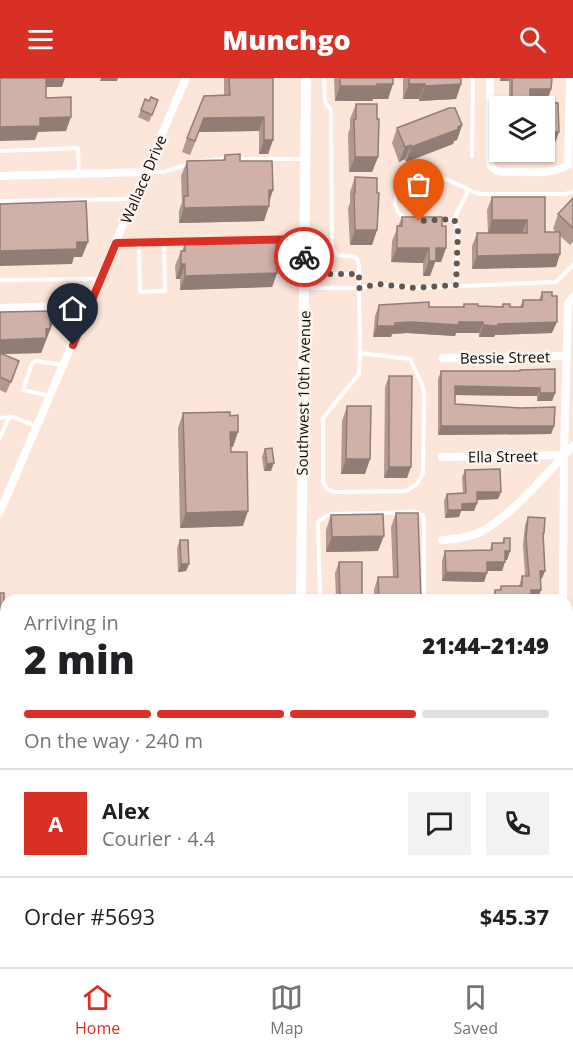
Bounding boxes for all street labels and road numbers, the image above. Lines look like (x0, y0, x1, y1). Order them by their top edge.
street label: Wallace Drive (115, 132, 171, 226)
street label: Southwest 10th Avenue (292, 310, 314, 476)
street label: Bessie Street (460, 346, 550, 368)
street label: Ella Street (468, 445, 538, 467)

